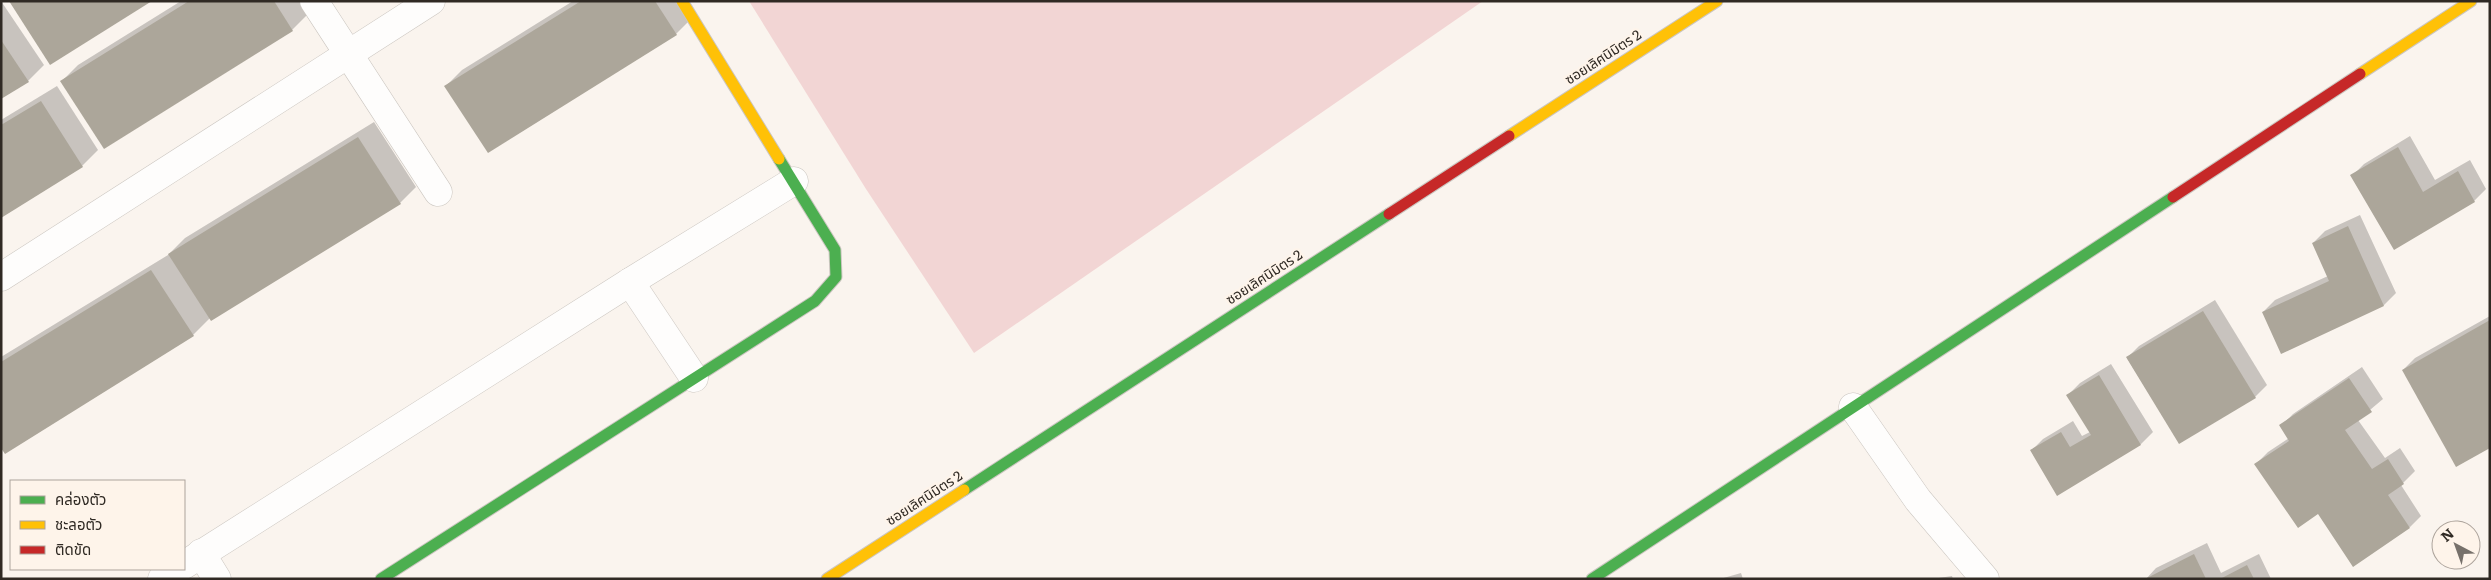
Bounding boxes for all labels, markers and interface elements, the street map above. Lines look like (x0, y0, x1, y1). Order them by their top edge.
street label: ซอยเลิศนิมิตร 2 (1560, 24, 1645, 88)
street label: ซอยเลิศนิมิตร 2 (1221, 244, 1306, 308)
street label: ซอยเลิศนิมิตร 2 (881, 465, 966, 529)
legend (10, 480, 185, 570)
text: คล่องตัว (55, 487, 106, 510)
text: ชะลอตัว (55, 512, 102, 535)
north arrow (2431, 520, 2481, 570)
text: N (2436, 523, 2458, 546)
text: ติดขัด (55, 537, 91, 560)

